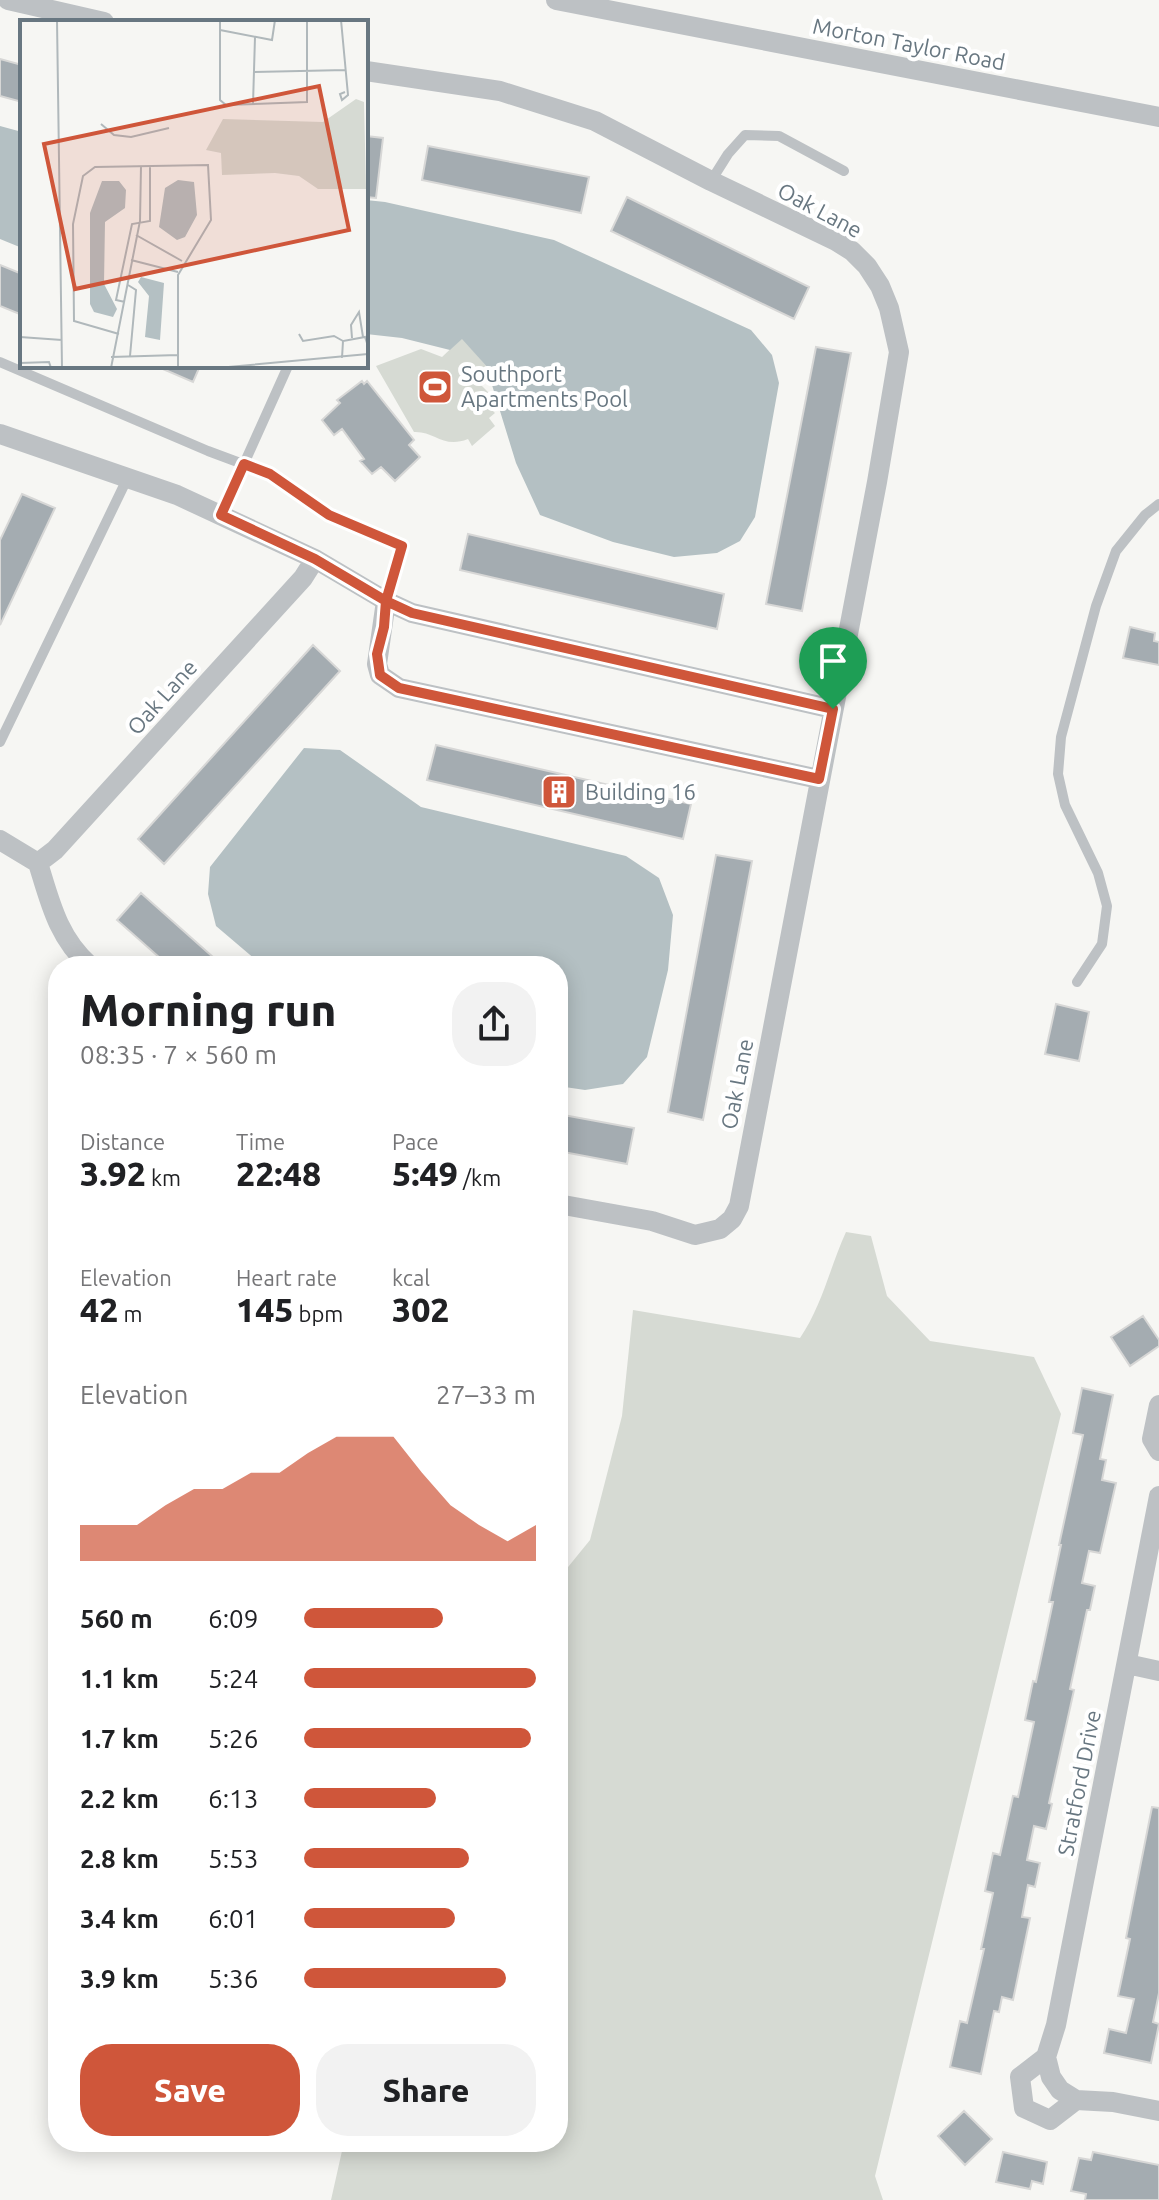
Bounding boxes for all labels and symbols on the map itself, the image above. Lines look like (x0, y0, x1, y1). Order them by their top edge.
street label: Morton Taylor Road (811, 13, 1007, 74)
inset map (20, 20, 368, 368)
street label: Oak Lane (774, 177, 867, 242)
place label: Southport Apartments Pool (461, 361, 628, 411)
sports icon: Southport Apartments Pool (416, 368, 454, 406)
pin (799, 627, 867, 709)
street label: Oak Lane (122, 654, 202, 739)
building icon: Building 16 (540, 773, 578, 811)
place label: Building 16 (585, 779, 696, 804)
street label: Oak Lane (715, 1036, 758, 1131)
street label: Stratford Drive (1052, 1708, 1105, 1858)

